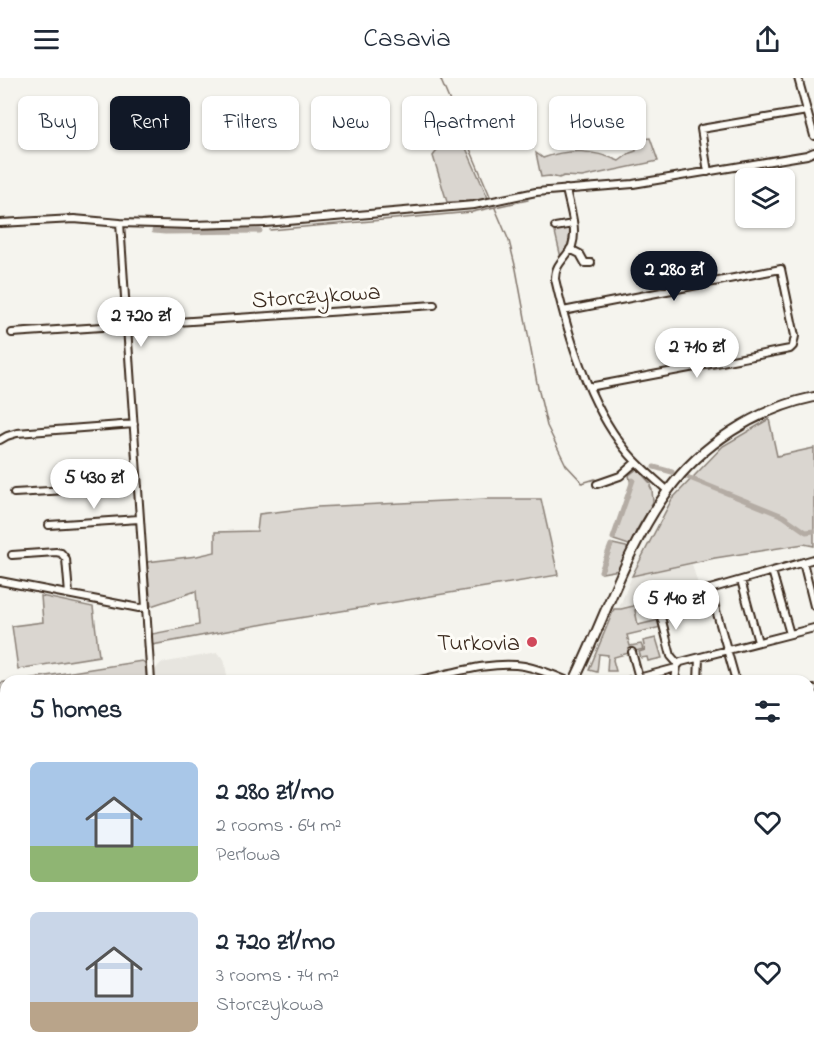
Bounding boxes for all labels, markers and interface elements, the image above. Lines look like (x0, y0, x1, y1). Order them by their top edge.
text: Casavia (363, 20, 451, 59)
icon: menu (30, 23, 63, 56)
icon: share (751, 23, 784, 56)
chip: Buy (18, 96, 98, 150)
chip: Rent (110, 96, 190, 150)
chip: Filters (202, 96, 299, 150)
chip: New (311, 96, 390, 150)
chip: Apartment (402, 96, 537, 150)
chip: House (549, 96, 646, 150)
map controls (735, 168, 795, 228)
button: layers (735, 168, 795, 228)
pin: 2 280 zł (612, 251, 736, 302)
text: 2 280 zł (645, 256, 703, 285)
street label: Storczykowa (251, 276, 382, 320)
pin: 2 720 zł (79, 297, 203, 348)
text: 2 720 zł (111, 302, 171, 331)
pin: 2 710 zł (635, 328, 759, 379)
text: 2 710 zł (669, 333, 725, 362)
pin: 5 430 zł (32, 459, 156, 510)
text: 5 430 zł (64, 464, 124, 493)
pin: 5 140 zł (614, 580, 738, 631)
text: 5 140 zł (647, 585, 705, 614)
place label: Turkovia (437, 627, 520, 662)
marker: Turkovia (525, 635, 539, 649)
text: 5 homes (30, 692, 122, 730)
icon: filters (751, 695, 784, 728)
text: 2 280 zł/mo (216, 774, 334, 812)
icon: home (78, 786, 150, 858)
icon: heart (751, 806, 784, 839)
text: 2 rooms · 64 m² (216, 812, 341, 841)
text: Perłowa (216, 841, 280, 870)
text: 2 720 zł/mo (216, 924, 335, 962)
icon: home (78, 936, 150, 1008)
icon: heart (751, 956, 784, 989)
text: 3 rooms · 74 m² (216, 962, 339, 991)
text: Storczykowa (216, 991, 324, 1020)

